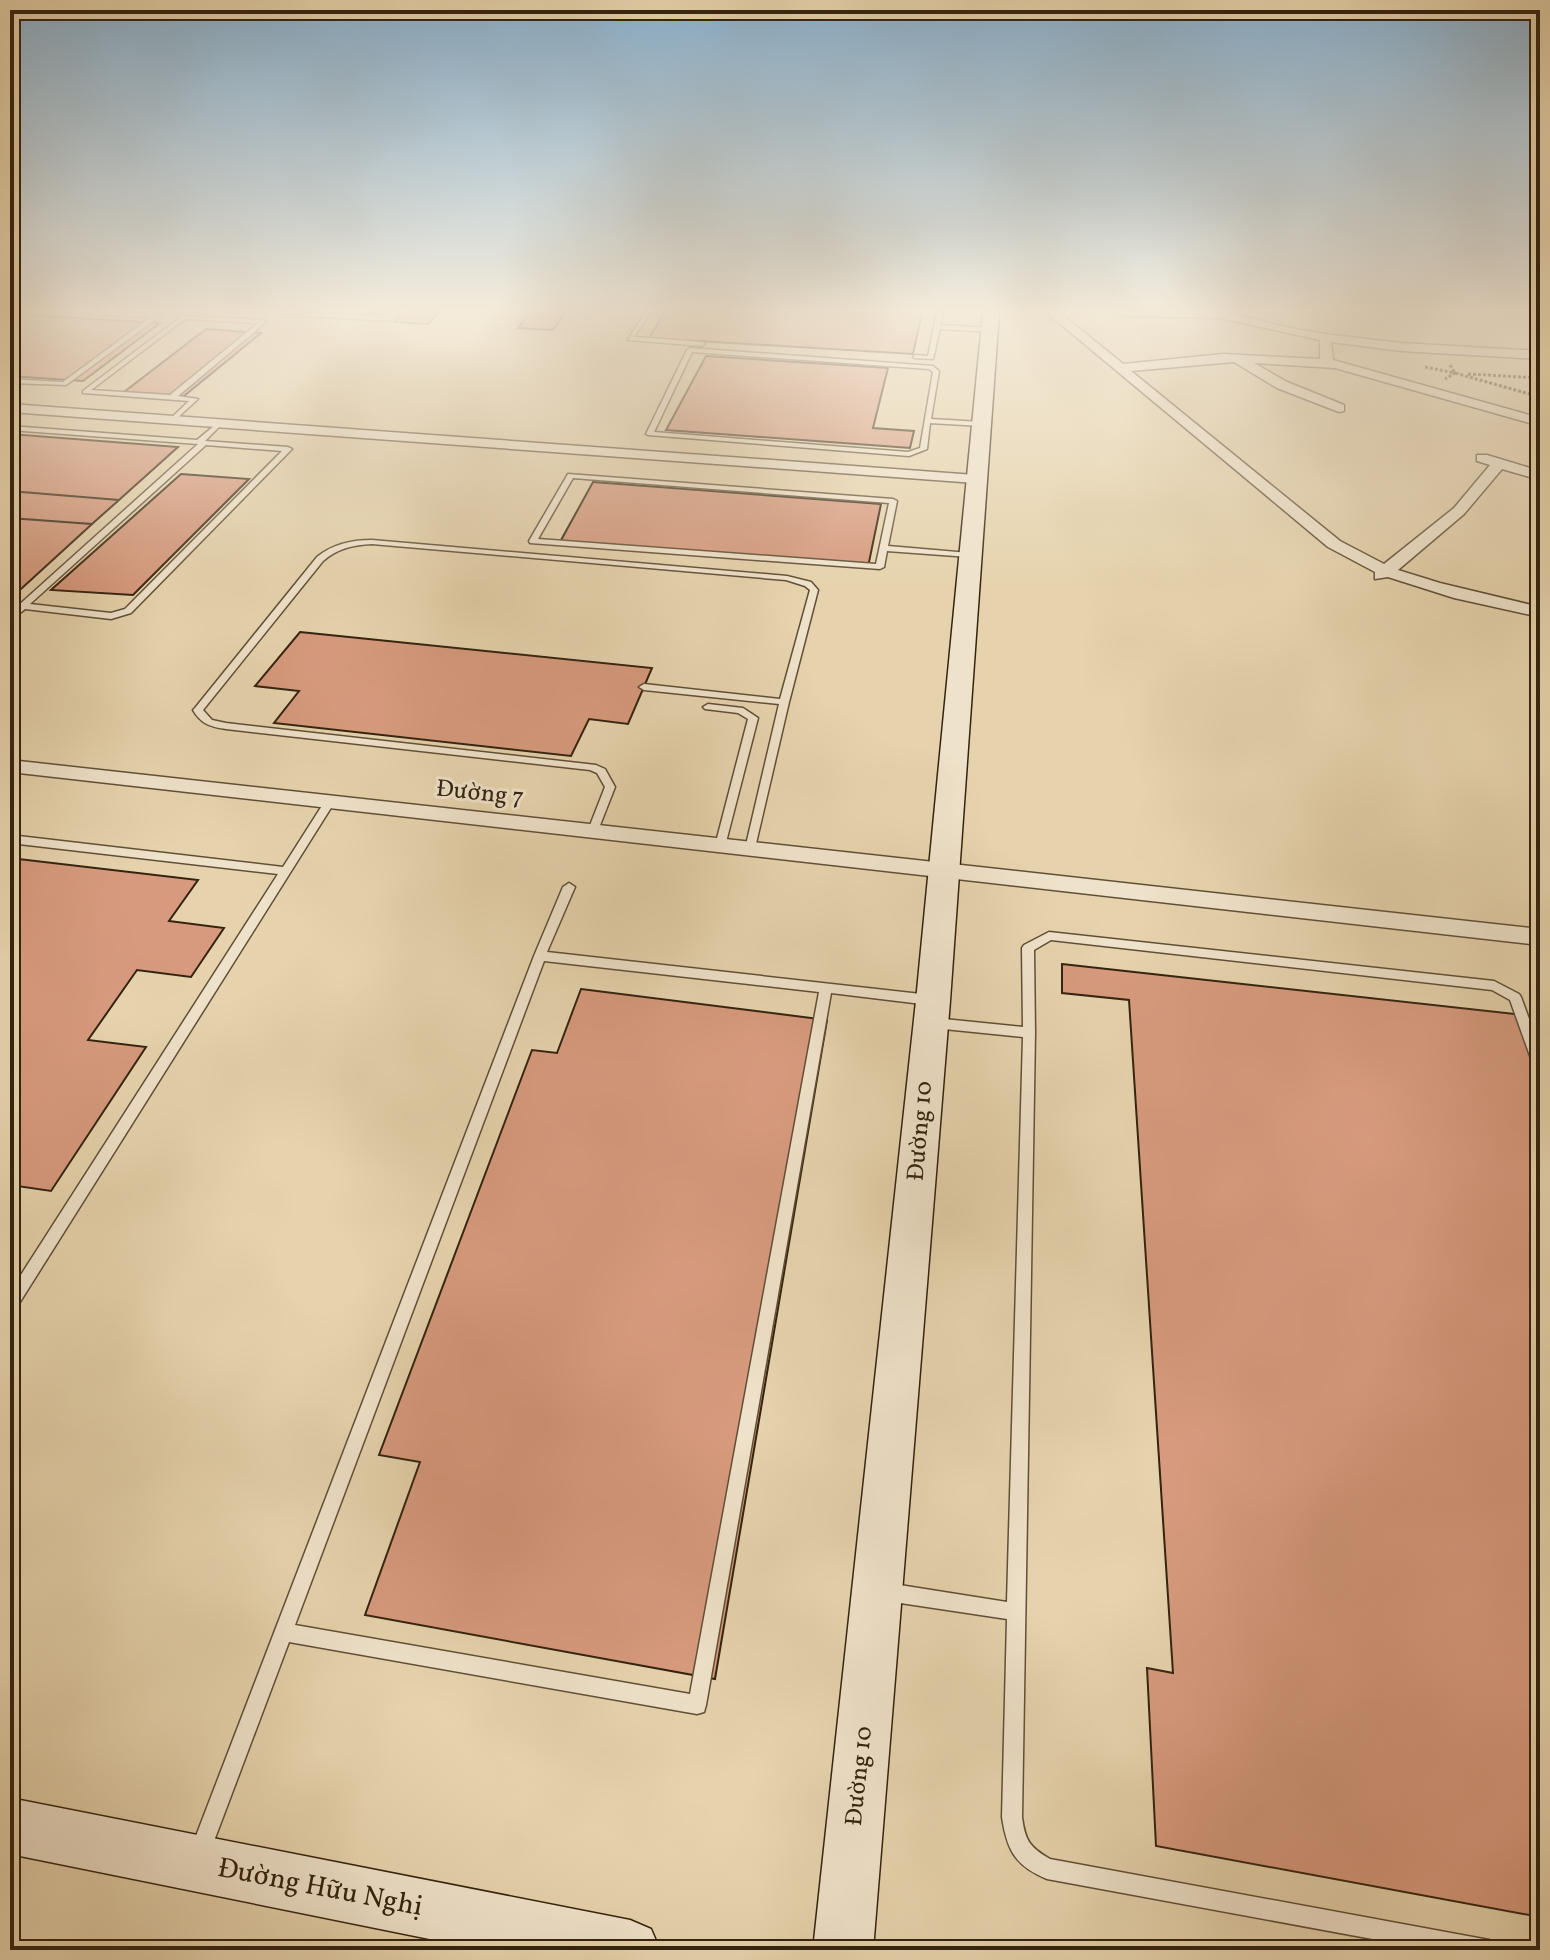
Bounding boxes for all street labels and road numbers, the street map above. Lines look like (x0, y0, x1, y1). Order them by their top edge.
street label: Đường 7 (434, 772, 526, 816)
street label: Đường 10 (900, 1080, 942, 1182)
street label: Đường 10 (838, 1724, 882, 1828)
street label: Đường Hữu Nghị (214, 1849, 426, 1927)

